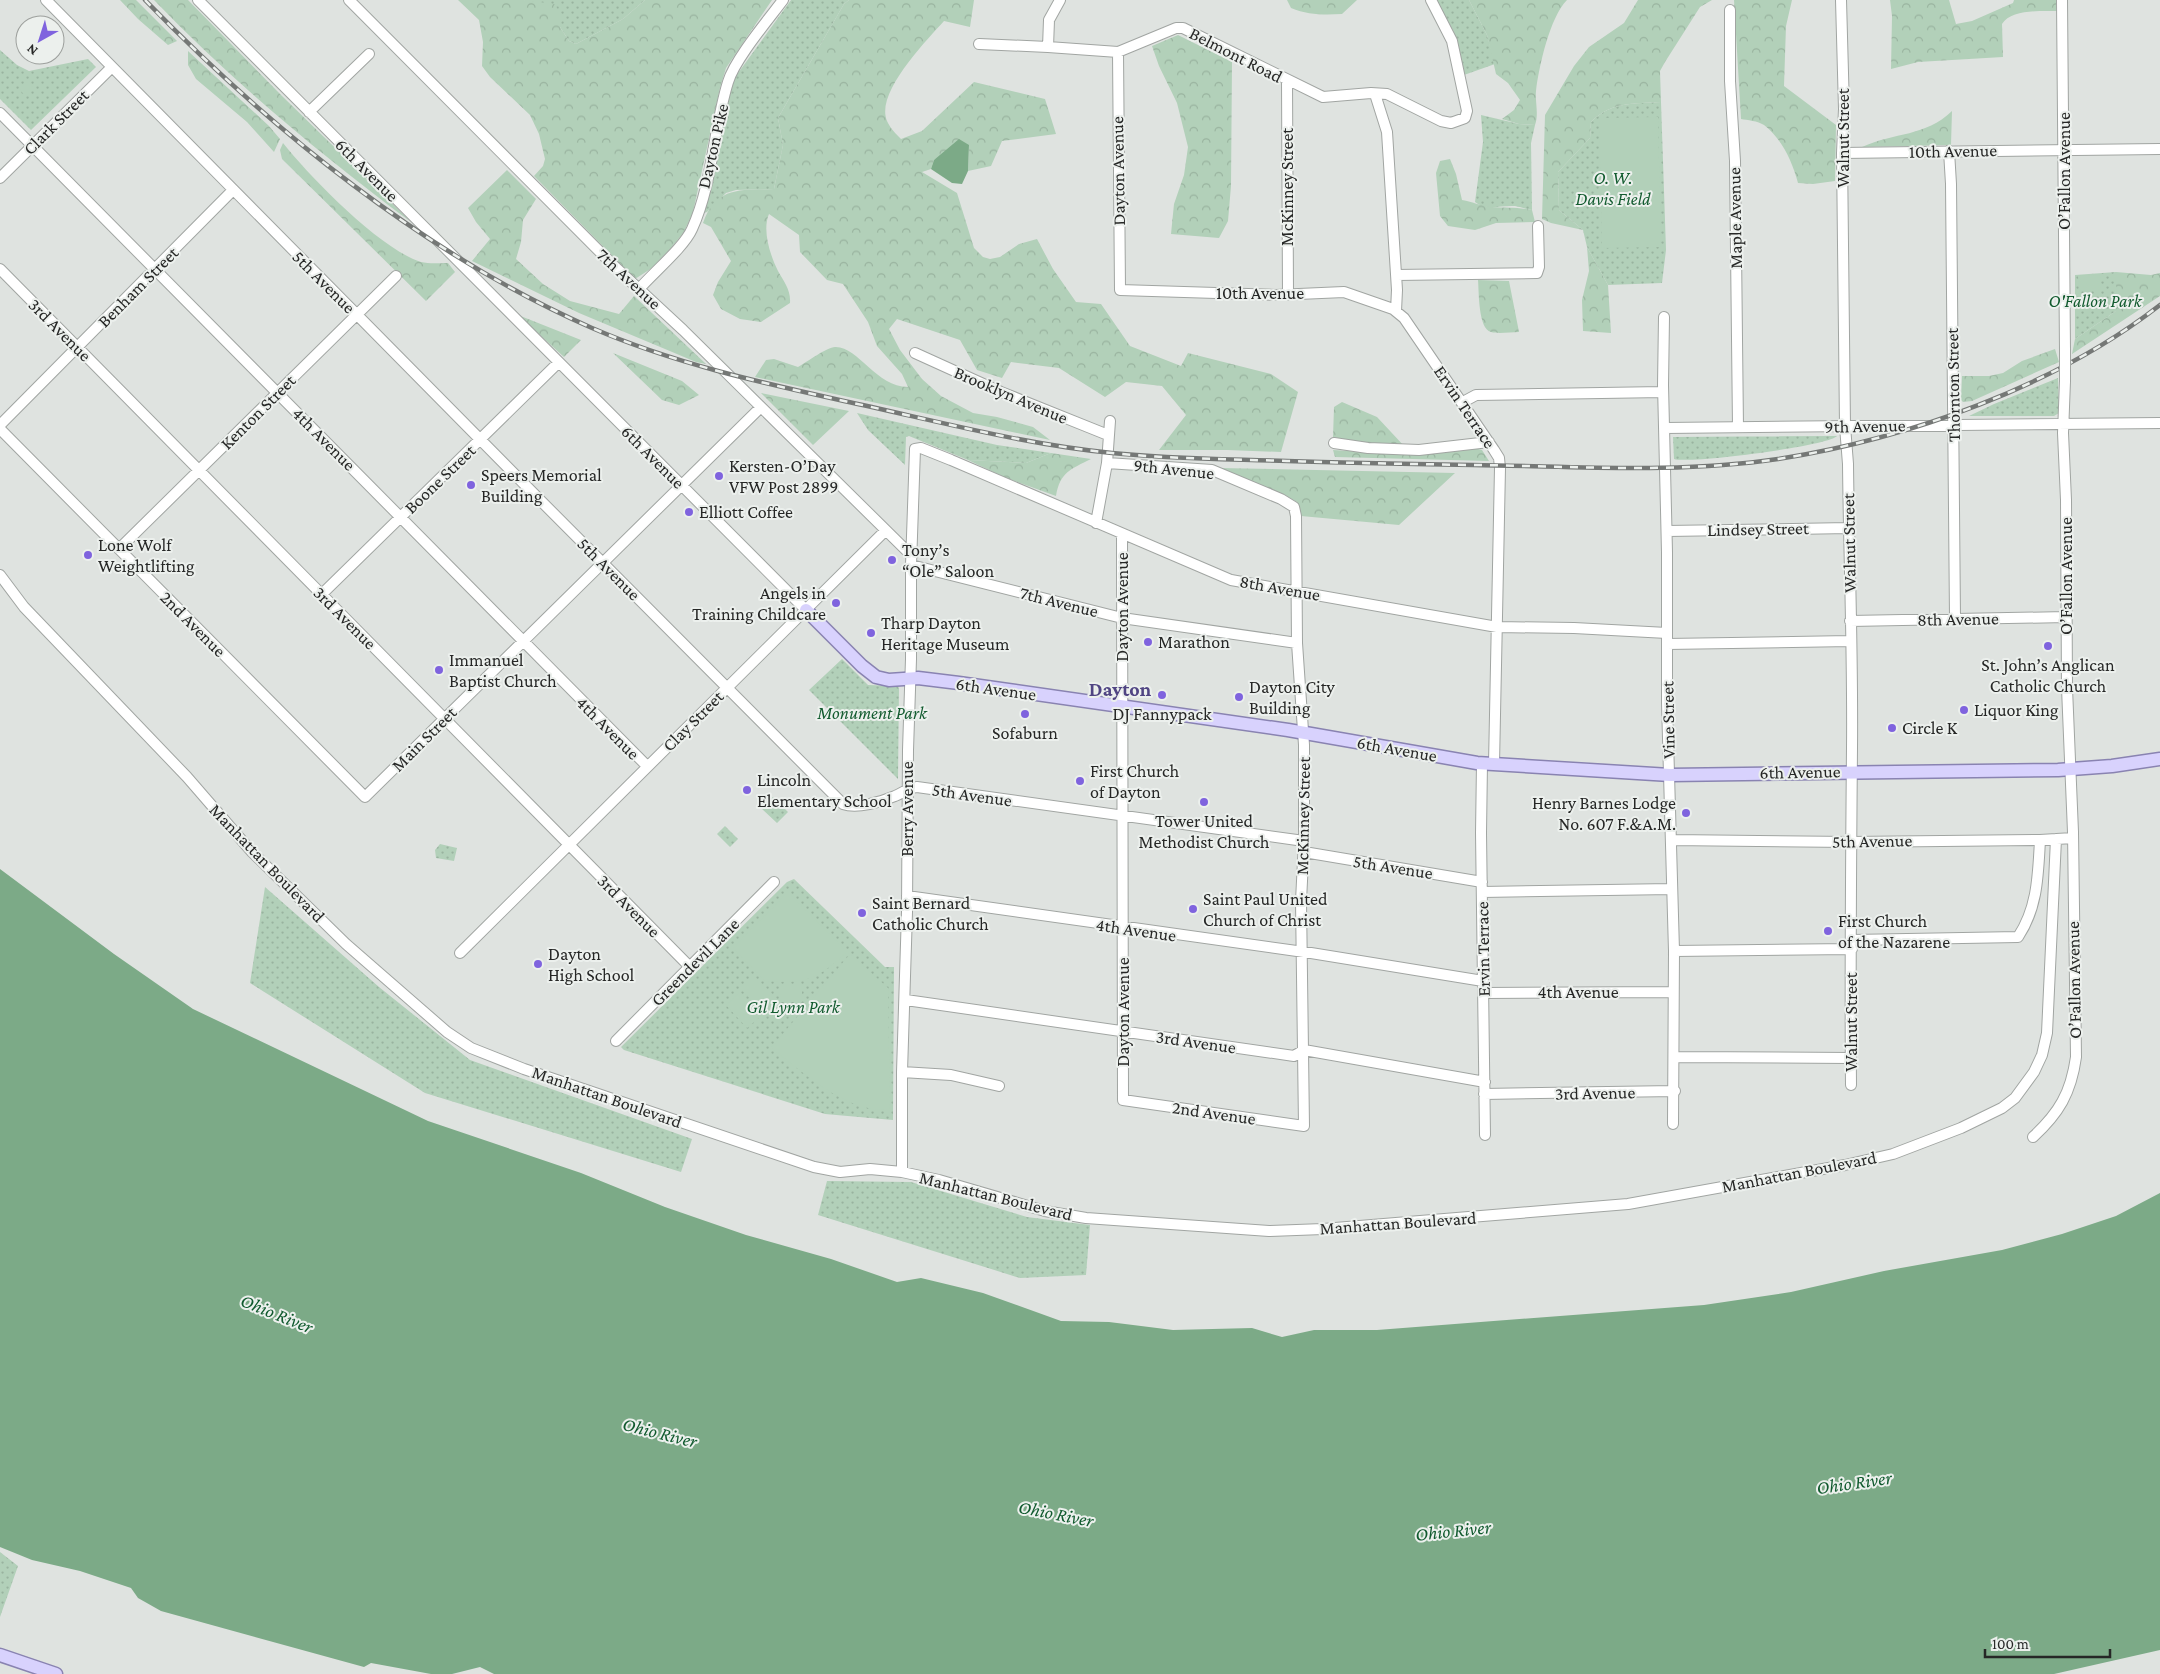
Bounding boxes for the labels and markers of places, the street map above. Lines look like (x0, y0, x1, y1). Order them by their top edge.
place label: Kersten-O’Day VFW Post 2899 (729, 456, 838, 497)
place label: Speers Memorial Building (481, 465, 602, 506)
marker: Kersten-O’Day VFW Post 2899 (713, 470, 725, 482)
marker: Speers Memorial Building (465, 479, 477, 491)
place label: Elliott Coffee (699, 502, 793, 522)
marker: Elliott Coffee (683, 506, 695, 518)
place label: Lone Wolf Weightlifting (98, 535, 195, 576)
place label: Tony’s “Ole” Saloon (902, 540, 994, 581)
marker: Lone Wolf Weightlifting (82, 549, 94, 561)
marker: Tony’s “Ole” Saloon (886, 554, 898, 566)
place label: Angels in Training Childcare (692, 583, 826, 624)
marker: Angels in Training Childcare (830, 597, 842, 609)
place label: Tharp Dayton Heritage Museum (881, 613, 1010, 654)
marker: Tharp Dayton Heritage Museum (865, 627, 877, 639)
place label: Marathon (1158, 632, 1230, 652)
marker: Marathon (1142, 636, 1154, 648)
marker: St. John’s Anglican Catholic Church (2042, 640, 2054, 652)
place label: Immanuel Baptist Church (449, 650, 557, 691)
place label: St. John’s Anglican Catholic Church (1981, 655, 2115, 696)
marker: Immanuel Baptist Church (433, 664, 445, 676)
place label: Dayton City Building (1249, 677, 1336, 718)
marker: DJ Fannypack (1156, 689, 1168, 701)
marker: Dayton City Building (1233, 691, 1245, 703)
place label: Liquor King (1974, 700, 2059, 720)
place label: DJ Fannypack (1113, 704, 1212, 724)
marker: Liquor King (1958, 704, 1970, 716)
marker: Sofaburn (1019, 708, 1031, 720)
place label: Circle K (1902, 718, 1958, 738)
marker: Circle K (1886, 722, 1898, 734)
place label: Sofaburn (992, 723, 1058, 743)
place label: First Church of Dayton (1090, 761, 1179, 802)
place label: Lincoln Elementary School (757, 770, 892, 811)
marker: First Church of Dayton (1074, 775, 1086, 787)
marker: Lincoln Elementary School (741, 784, 753, 796)
place label: Henry Barnes Lodge No. 607 F.&A.M. (1532, 793, 1676, 834)
marker: Tower United Methodist Church (1198, 796, 1210, 808)
marker: Henry Barnes Lodge No. 607 F.&A.M. (1680, 807, 1692, 819)
place label: Tower United Methodist Church (1139, 811, 1270, 852)
place label: Saint Paul United Church of Christ (1203, 889, 1328, 930)
place label: Saint Bernard Catholic Church (872, 893, 989, 934)
marker: Saint Paul United Church of Christ (1187, 903, 1199, 915)
marker: Saint Bernard Catholic Church (856, 907, 868, 919)
place label: First Church of the Nazarene (1838, 911, 1950, 952)
marker: First Church of the Nazarene (1822, 925, 1834, 937)
place label: Dayton High School (548, 944, 635, 985)
marker: Dayton High School (532, 958, 544, 970)

